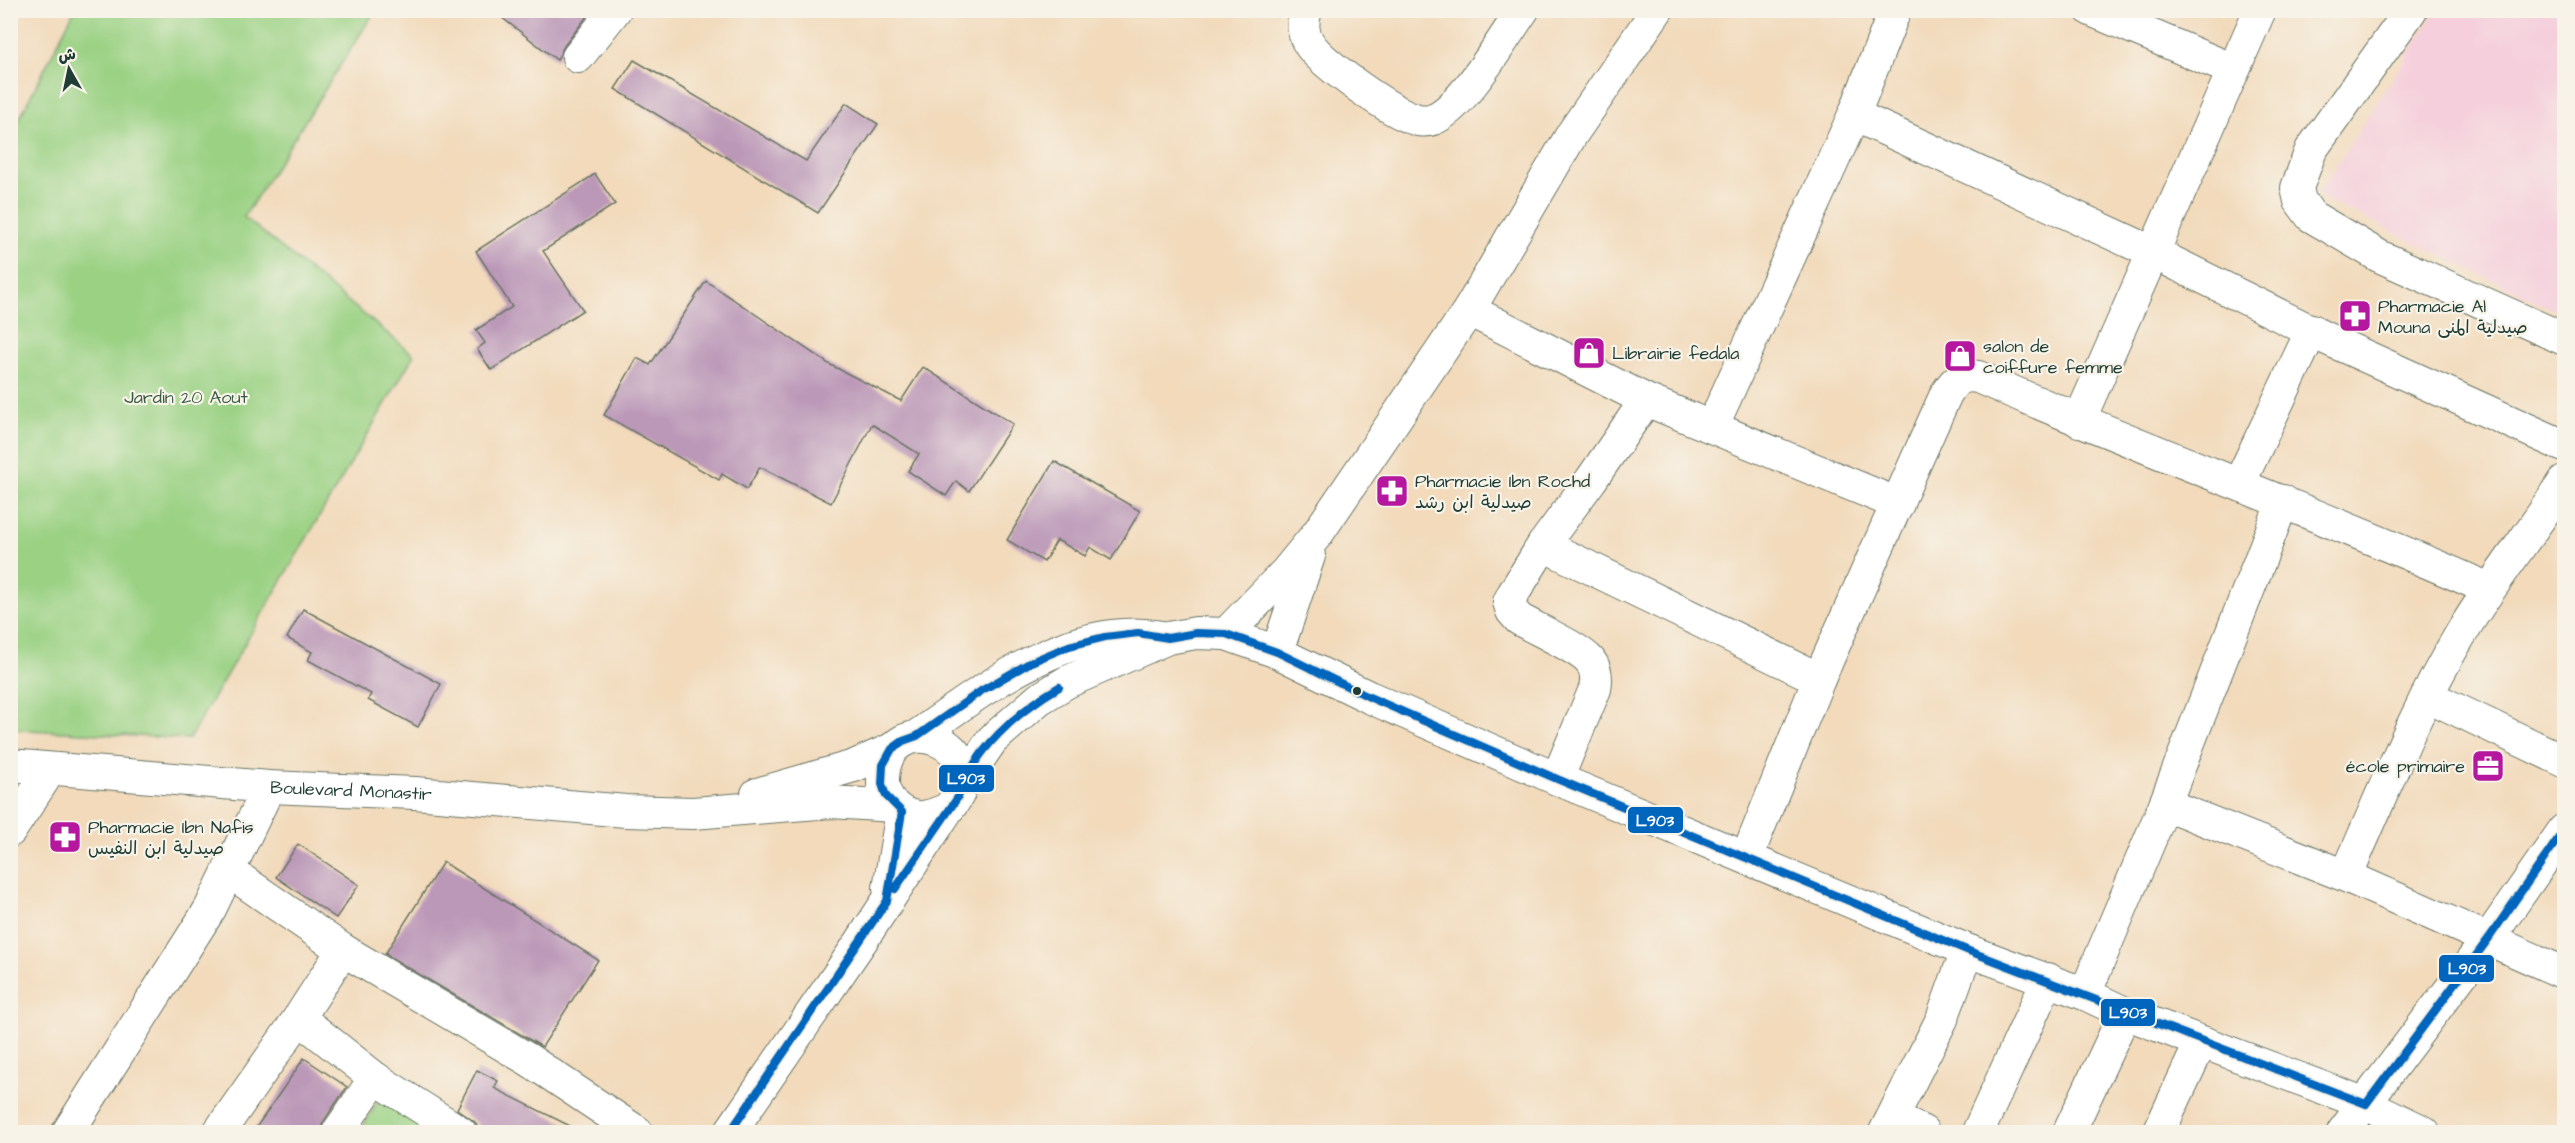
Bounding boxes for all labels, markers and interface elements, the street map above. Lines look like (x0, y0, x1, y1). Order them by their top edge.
north arrow (39, 39, 99, 99)
text: ش (56, 43, 77, 67)
place label: Pharmacie Al Mouna صيدلية المنى (2378, 294, 2528, 340)
pharmacy icon: Pharmacie Al Mouna صيدلية المنى (2337, 298, 2373, 334)
place label: salon de coiffure femme (1983, 334, 2123, 380)
shop icon: Librairie fedala (1571, 335, 1607, 371)
shop icon: salon de coiffure femme (1942, 338, 1978, 374)
place label: Librairie fedala (1612, 341, 1740, 366)
park label: Jardin 20 Aout (124, 385, 249, 410)
place label: Pharmacie Ibn Rochd صيدلية ابن رشد (1415, 469, 1590, 515)
pharmacy icon: Pharmacie Ibn Rochd صيدلية ابن رشد (1374, 473, 1410, 509)
unlabelled marker (1351, 685, 1363, 697)
office icon: école primaire (2470, 748, 2506, 784)
place label: école primaire (2346, 754, 2465, 779)
line badge: L903 (938, 764, 995, 793)
text: L903 (947, 768, 986, 790)
street label: Boulevard Monastir (270, 775, 433, 807)
line badge: L903 (1627, 806, 1684, 834)
text: L903 (1636, 810, 1675, 832)
place label: Pharmacie Ibn Nafis صيدلية ابن النفيس (88, 815, 254, 861)
pharmacy icon: Pharmacie Ibn Nafis صيدلية ابن النفيس (47, 819, 83, 855)
line badge: L903 (2438, 954, 2495, 983)
text: L903 (2448, 958, 2487, 980)
line badge: L903 (2100, 998, 2156, 1027)
text: L903 (2109, 1002, 2148, 1024)

